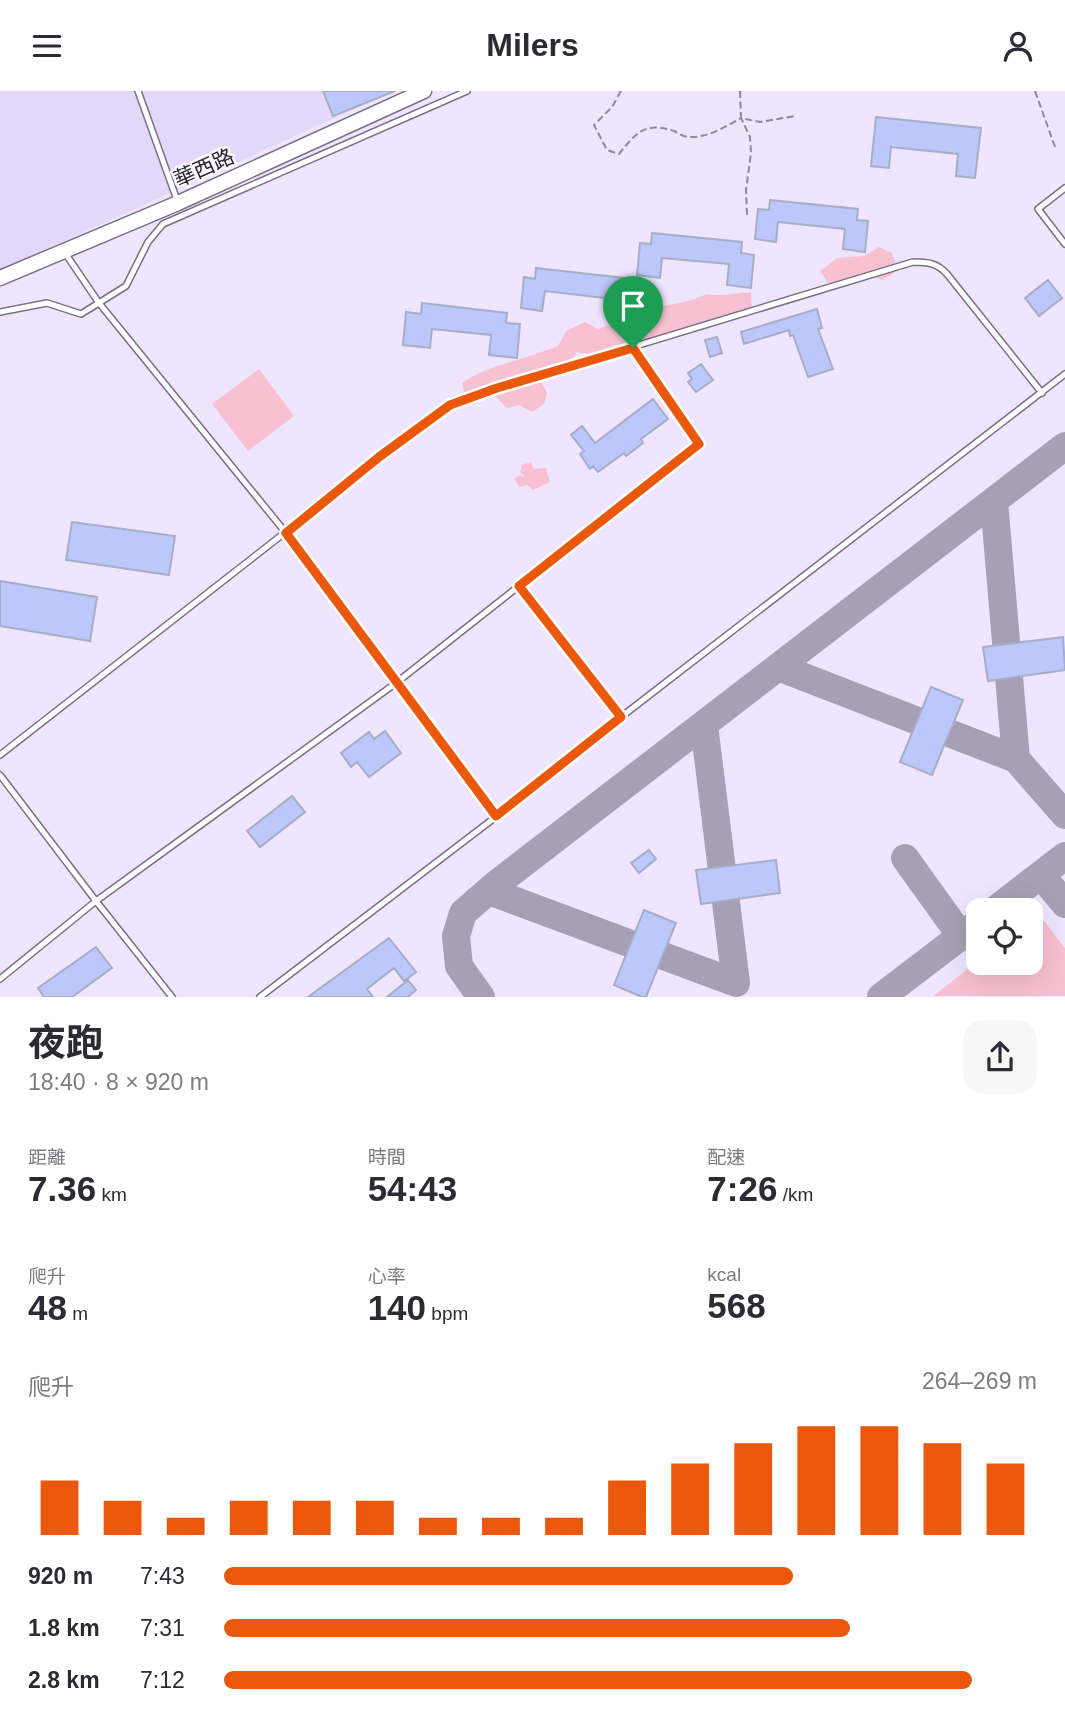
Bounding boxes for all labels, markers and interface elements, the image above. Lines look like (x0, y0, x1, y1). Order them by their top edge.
icon: menu (28, 27, 66, 65)
text: Milers (486, 27, 579, 63)
icon: person (999, 27, 1037, 65)
street label: 華西路 (170, 144, 237, 191)
pin (603, 276, 663, 348)
icon: arrive (614, 287, 652, 325)
map controls (966, 898, 1043, 975)
button: locate (966, 898, 1043, 975)
button: share (963, 1020, 1037, 1094)
text: 夜跑 (28, 1022, 104, 1064)
text: 18:40 · 8 × 920 m (28, 1069, 209, 1095)
text: 距離 (28, 1147, 66, 1168)
text: 時間 (368, 1147, 406, 1168)
text: 配速 (707, 1147, 745, 1168)
text: 7.36 (28, 1169, 96, 1208)
text: 54:43 (368, 1169, 457, 1208)
text: 7:26 (707, 1169, 777, 1208)
text: km (96, 1184, 127, 1205)
text: /km (777, 1184, 813, 1205)
text: kcal (707, 1264, 741, 1285)
text: 爬升 (28, 1266, 66, 1287)
text: 心率 (368, 1266, 406, 1287)
text: 568 (707, 1286, 766, 1325)
text: 48 (28, 1288, 67, 1327)
text: 140 (368, 1288, 426, 1327)
text: m (67, 1303, 88, 1324)
text: bpm (426, 1303, 468, 1324)
text: 264–269 m (922, 1368, 1037, 1394)
text: 爬升 (28, 1374, 74, 1400)
text: 920 m (28, 1563, 93, 1589)
text: 7:43 (140, 1563, 185, 1589)
text: 1.8 km (28, 1615, 100, 1641)
text: 7:31 (140, 1615, 185, 1641)
text: 2.8 km (28, 1667, 100, 1693)
text: 7:12 (140, 1667, 185, 1693)

